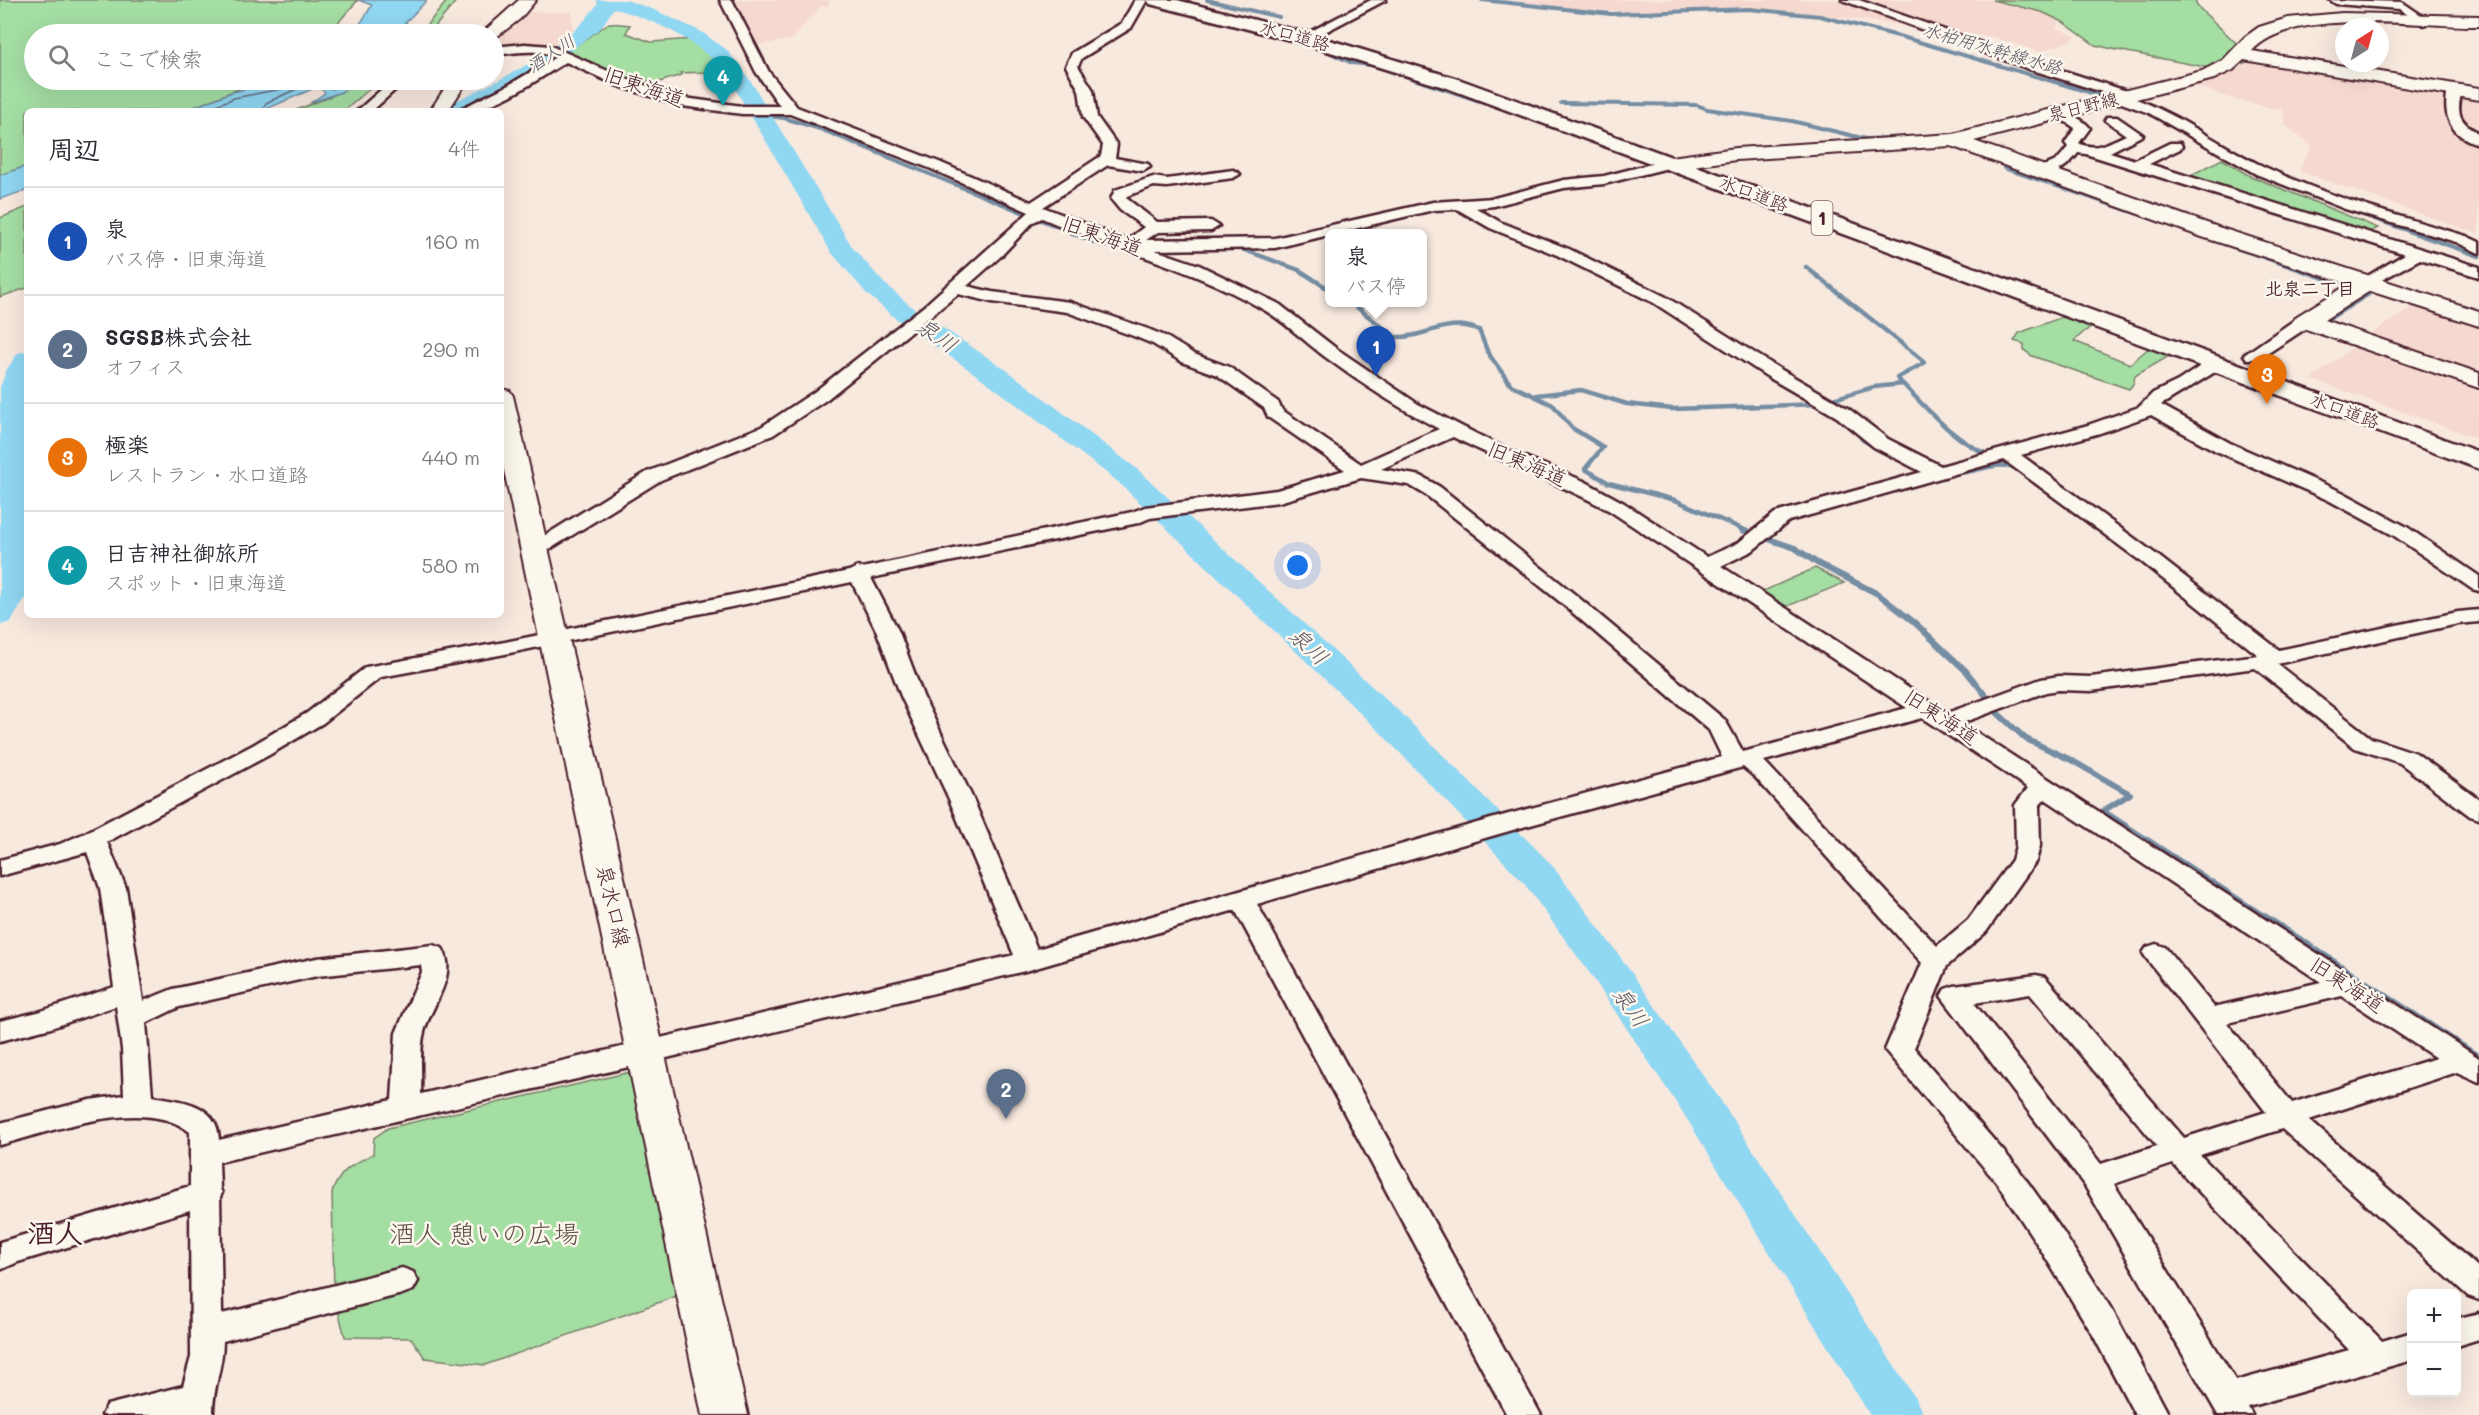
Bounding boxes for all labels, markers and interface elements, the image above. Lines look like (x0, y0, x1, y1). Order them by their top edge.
street label: 水口道路 (1257, 14, 1333, 56)
water label: 水柏用水幹線水路 (1920, 17, 2066, 80)
north arrow (2335, 18, 2389, 72)
search box (24, 24, 504, 90)
water label: 酒人川 (521, 28, 580, 78)
icon: search (45, 41, 78, 74)
text: ここで検索 (93, 44, 203, 73)
pin: 4 (704, 57, 742, 106)
street label: 旧東海道 (600, 59, 689, 112)
street label: 泉日野線 (2045, 86, 2121, 126)
text: 周辺 (48, 132, 100, 166)
text: 4件 (448, 135, 480, 161)
street label: 水口道路 (1716, 169, 1792, 217)
road number: 1 (1812, 201, 1832, 235)
street label: 旧東海道 (1058, 208, 1147, 261)
text: 泉 (105, 214, 127, 243)
text: 1 (63, 228, 72, 254)
text: 160 m (424, 228, 480, 254)
popup (1325, 229, 1427, 307)
text: 泉 (1346, 241, 1368, 270)
text: バス停 · 旧東海道 (105, 245, 267, 271)
text: バス停 (1346, 272, 1406, 298)
district label: 北泉二丁目 (2265, 276, 2355, 300)
water label: 泉川 (911, 310, 964, 359)
text: SGSB株式会社 (105, 322, 252, 351)
pin: 1 (1356, 326, 1396, 376)
text: 2 (62, 336, 73, 362)
text: 290 m (422, 336, 480, 362)
text: オフィス (105, 353, 185, 379)
pin: 3 (2248, 354, 2286, 404)
street label: 水口道路 (2307, 386, 2383, 434)
text: 極楽 (105, 430, 149, 459)
street label: 旧東海道 (1484, 434, 1572, 491)
text: 3 (62, 444, 74, 470)
text: 440 m (422, 444, 480, 470)
text: レストラン · 水口道路 (105, 461, 308, 487)
text: 日吉神社御旅所 (105, 538, 259, 567)
your location (1283, 551, 1312, 580)
text: 4 (61, 552, 74, 578)
text: 580 m (422, 552, 480, 578)
text: スポット · 旧東海道 (105, 569, 287, 595)
water label: 泉川 (1283, 620, 1335, 671)
street label: 旧東海道 (1899, 682, 1984, 750)
street label: 泉水口線 (592, 862, 637, 950)
street label: 旧東海道 (2305, 950, 2390, 1018)
water label: 泉川 (1607, 980, 1656, 1033)
pin: 2 (986, 1070, 1026, 1119)
district label: 酒人 (27, 1214, 83, 1250)
park label: 酒人 憩いの広場 (389, 1216, 579, 1250)
map controls (2407, 1289, 2461, 1397)
button: + (2407, 1289, 2461, 1343)
button: − (2407, 1343, 2461, 1397)

